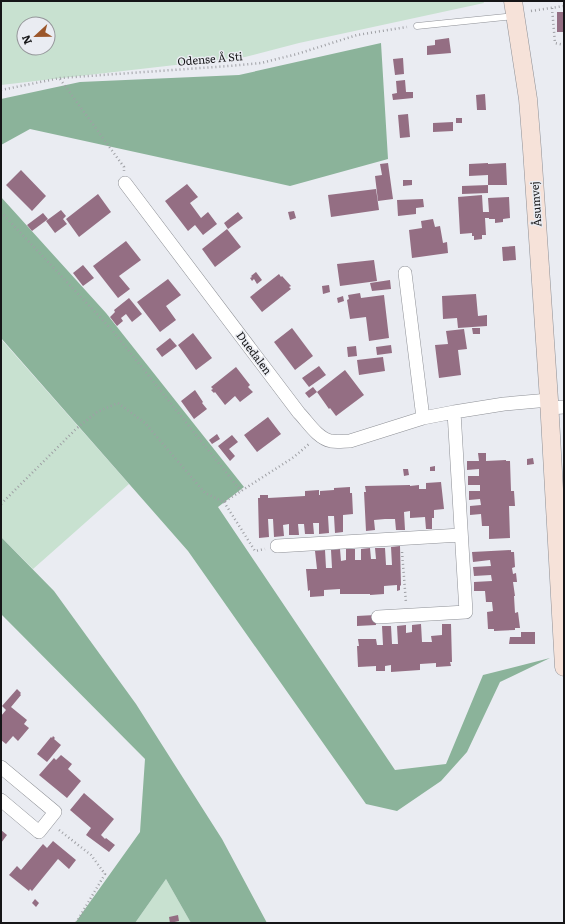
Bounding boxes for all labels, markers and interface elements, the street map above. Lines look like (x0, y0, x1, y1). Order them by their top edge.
north arrow (16, 16, 56, 56)
text: N (17, 33, 35, 47)
street label: Odense Å Sti (177, 47, 244, 69)
street label: Åsumvej (525, 181, 545, 227)
street label: Duedalen (233, 328, 276, 377)

